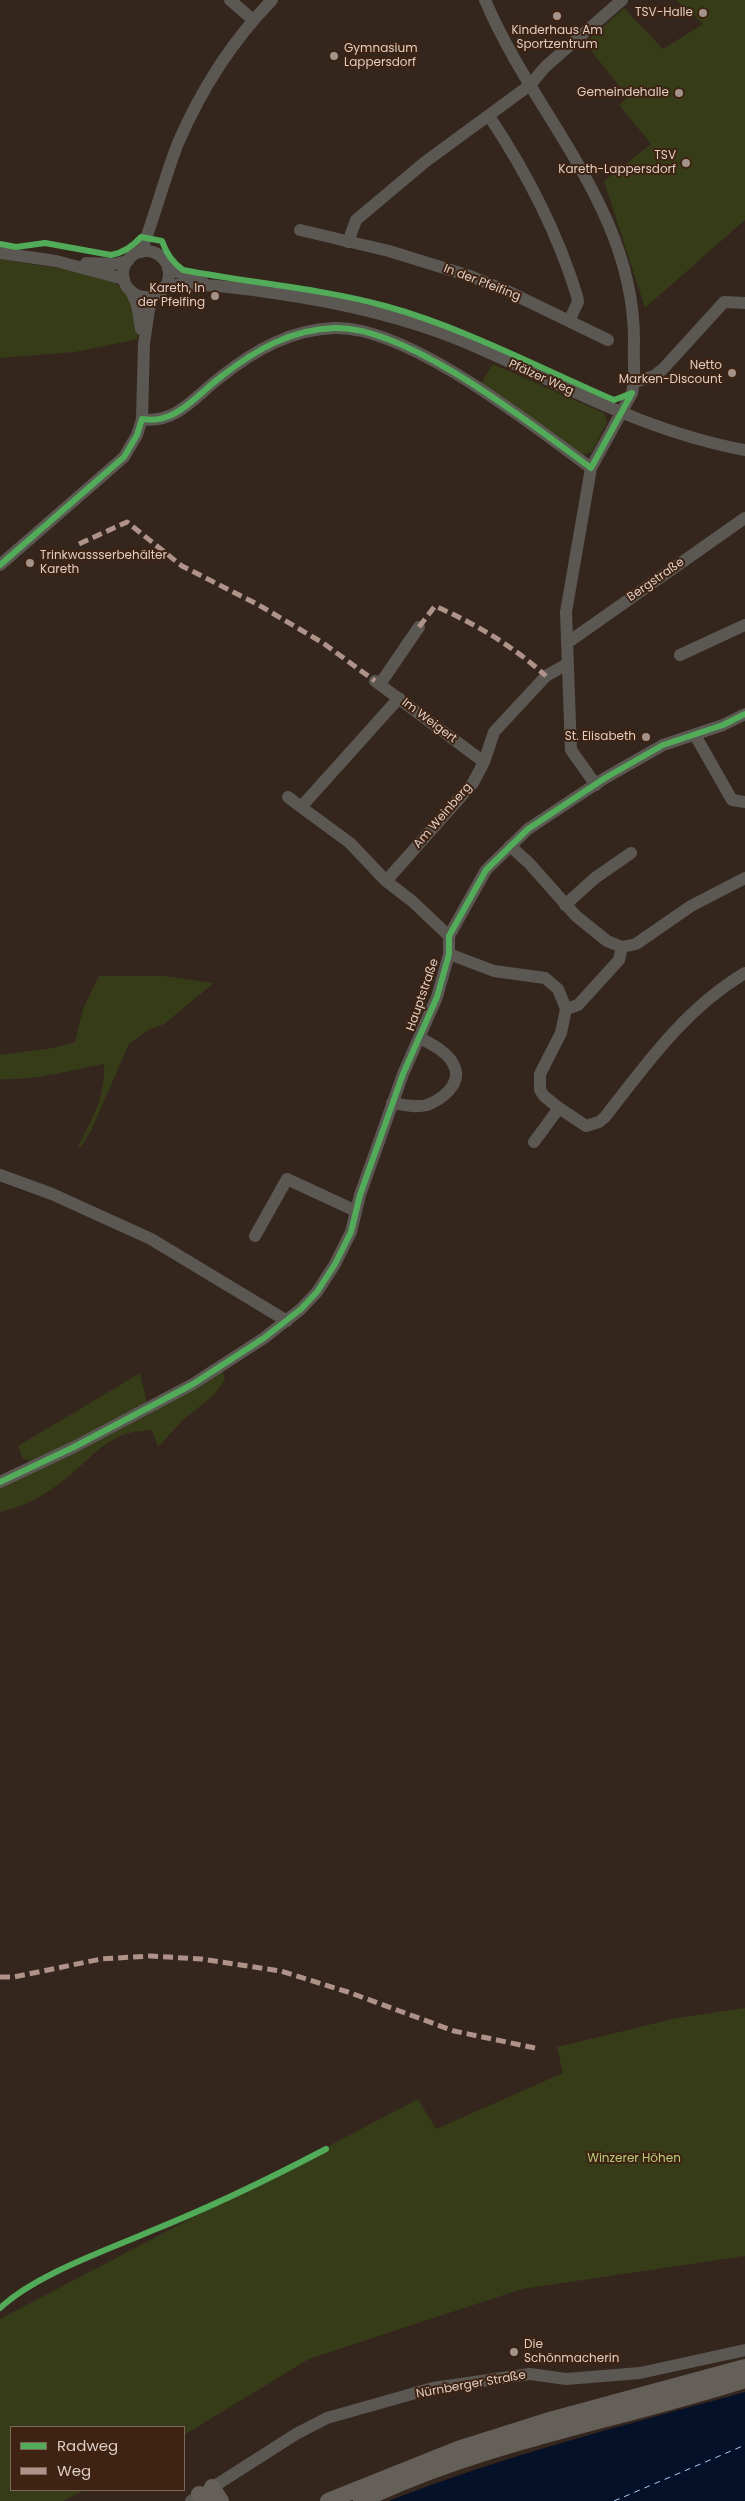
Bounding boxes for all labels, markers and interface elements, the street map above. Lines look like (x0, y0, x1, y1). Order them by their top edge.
place label: TSV-Halle (635, 6, 693, 20)
marker: TSV-Halle (697, 7, 709, 19)
marker: Kinderhaus Am Sportzentrum (551, 10, 563, 22)
place label: Kinderhaus Am Sportzentrum (511, 24, 603, 52)
place label: Gymnasium Lappersdorf (344, 42, 417, 70)
marker: Gymnasium Lappersdorf (328, 50, 340, 62)
place label: Gemeindehalle (577, 86, 669, 100)
marker: Gemeindehalle (673, 87, 685, 99)
place label: TSV Kareth-Lappersdorf (558, 149, 676, 177)
marker: TSV Kareth-Lappersdorf (680, 157, 692, 169)
street label: In der Pfeifing (442, 262, 522, 304)
place label: Kareth, In der Pfeifing (138, 282, 205, 310)
marker: Kareth, In der Pfeifing (209, 290, 221, 302)
street label: Pfälzer Weg (506, 357, 576, 399)
place label: Netto Marken-Discount (619, 359, 722, 387)
marker: Netto Marken-Discount (726, 367, 738, 379)
place label: Trinkwassserbehälter Kareth (40, 549, 167, 577)
street label: Bergstraße (625, 555, 687, 605)
marker: Trinkwassserbehälter Kareth (24, 557, 36, 569)
street label: Im Weigert (399, 696, 459, 746)
place label: St. Elisabeth (565, 730, 636, 744)
marker: St. Elisabeth (640, 731, 652, 743)
street label: Am Weinberg (411, 780, 475, 852)
street label: Hauptstraße (404, 957, 442, 1033)
park label: Winzerer Höhen (587, 2152, 681, 2166)
place label: Die Schönmacherin (524, 2338, 619, 2366)
marker: Die Schönmacherin (508, 2346, 520, 2358)
street label: Nürnberger Straße (415, 2368, 527, 2402)
legend (10, 2426, 185, 2491)
text: Radweg (57, 2435, 118, 2456)
text: Weg (57, 2460, 91, 2481)

